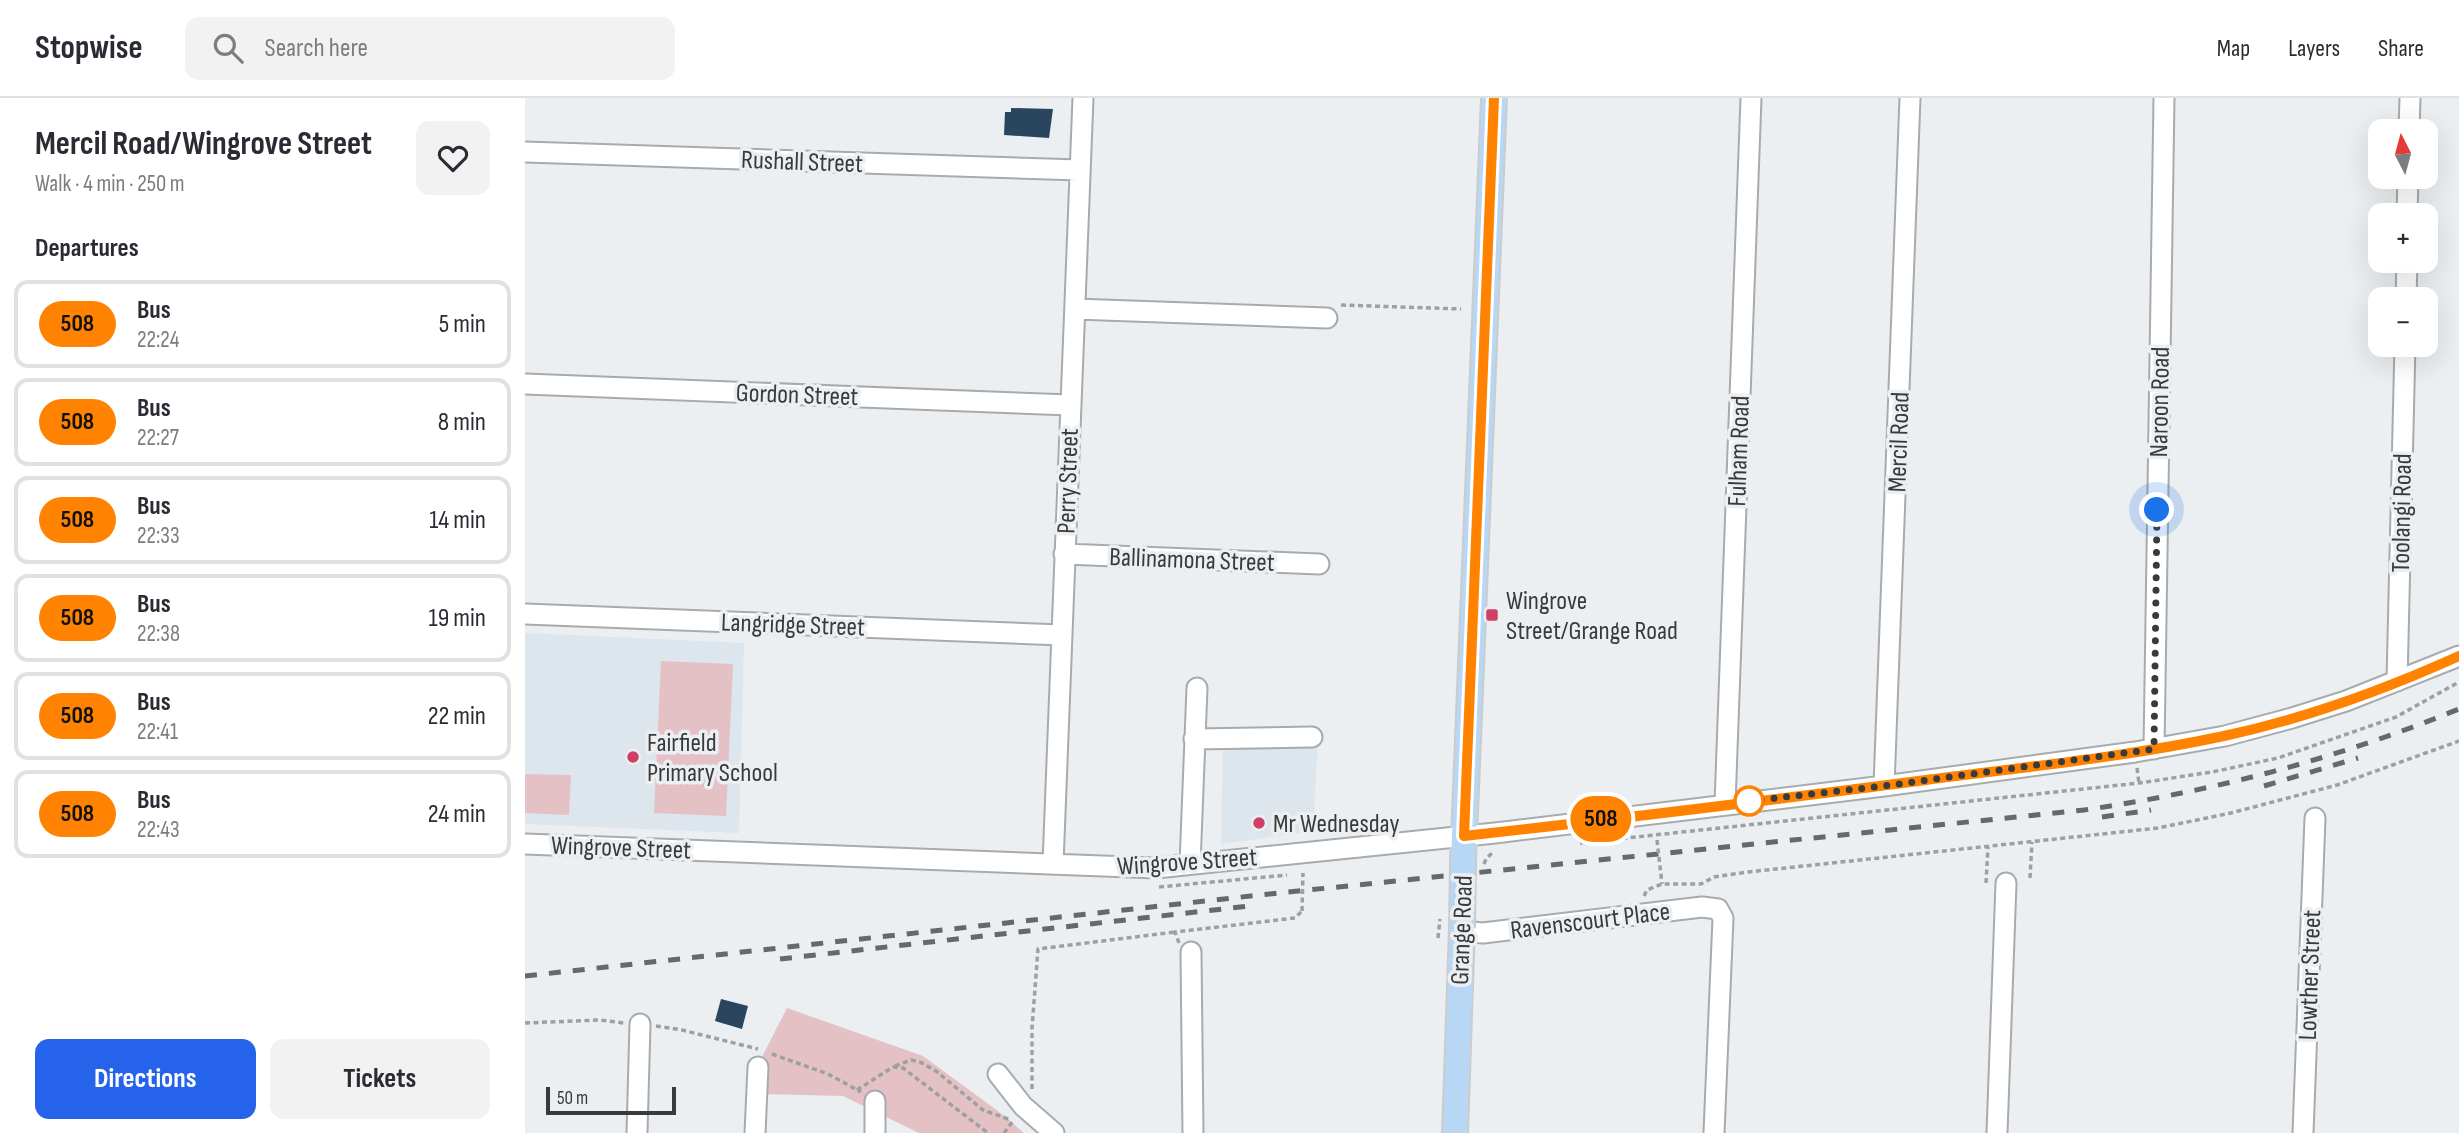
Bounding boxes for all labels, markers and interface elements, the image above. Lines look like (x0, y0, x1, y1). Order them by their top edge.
search box (185, 17, 675, 80)
text: Stopwise (35, 28, 143, 68)
icon: search (209, 29, 247, 67)
text: Search here (265, 33, 368, 64)
text: Map (2217, 34, 2250, 63)
text: Layers (2288, 34, 2340, 63)
text: Share (2378, 34, 2424, 63)
north arrow (2368, 119, 2438, 189)
map controls (2368, 119, 2438, 357)
button: heart (416, 121, 490, 195)
text: Mercil Road/Wingrove Street (35, 124, 372, 164)
street label: Rushall Street (740, 145, 864, 180)
text: Walk · 4 min · 250 m (35, 170, 185, 198)
button: + (2368, 203, 2438, 273)
text: Departures (35, 233, 139, 264)
button: − (2368, 287, 2438, 357)
text: Bus (137, 295, 171, 326)
text: 508 (61, 309, 94, 338)
text: 5 min (439, 309, 486, 340)
text: 22:24 (137, 326, 179, 354)
street label: Naroon Road (2144, 347, 2177, 458)
street label: Gordon Street (735, 378, 859, 413)
street label: Mercil Road (1882, 391, 1917, 493)
text: Bus (137, 393, 171, 424)
street label: Fulham Road (1722, 395, 1757, 507)
text: 508 (61, 407, 94, 436)
text: 8 min (438, 407, 486, 438)
text: 22:27 (137, 424, 179, 452)
street label: Perry Street (1051, 428, 1086, 534)
street label: Toolangi Road (2386, 453, 2419, 573)
text: Bus (137, 491, 171, 522)
your location (2139, 492, 2174, 527)
text: 508 (61, 505, 94, 534)
text: 14 min (429, 505, 486, 536)
text: 22:33 (137, 522, 180, 550)
street label: Ballinamona Street (1109, 542, 1275, 579)
place label: Wingrove Street/Grange Road (1506, 586, 1678, 647)
text: Bus (137, 589, 171, 620)
text: 508 (61, 603, 94, 632)
text: 19 min (429, 603, 486, 634)
street label: Langridge Street (720, 607, 866, 644)
marker: Wingrove Street/Grange Road (1484, 607, 1500, 623)
text: 22:38 (137, 620, 180, 648)
text: Bus (137, 687, 171, 718)
text: 508 (61, 701, 94, 730)
text: 22 min (428, 701, 486, 732)
text: 22:41 (137, 718, 178, 746)
place label: Fairfield Primary School (647, 728, 778, 789)
marker: Fairfield Primary School (625, 749, 641, 765)
text: Bus (137, 785, 171, 816)
unlabelled marker (1734, 786, 1764, 816)
line badge: 508 (1561, 796, 1641, 842)
text: 508 (61, 799, 94, 828)
text: 24 min (428, 799, 486, 830)
text: 508 (1584, 804, 1618, 833)
place label: Mr Wednesday (1273, 809, 1399, 840)
marker: Mr Wednesday (1251, 815, 1267, 831)
text: 22:43 (137, 816, 180, 844)
street label: Wingrove Street (550, 831, 692, 866)
street label: Wingrove Street (1116, 842, 1258, 883)
street label: Grange Road (1445, 875, 1480, 985)
street label: Ravenscourt Place (1509, 896, 1672, 947)
street label: Lowther Street (2293, 909, 2328, 1041)
button: Directions (35, 1039, 256, 1119)
button: Tickets (270, 1039, 490, 1119)
scale bar (546, 1084, 675, 1116)
text: 50 m (557, 1087, 588, 1110)

